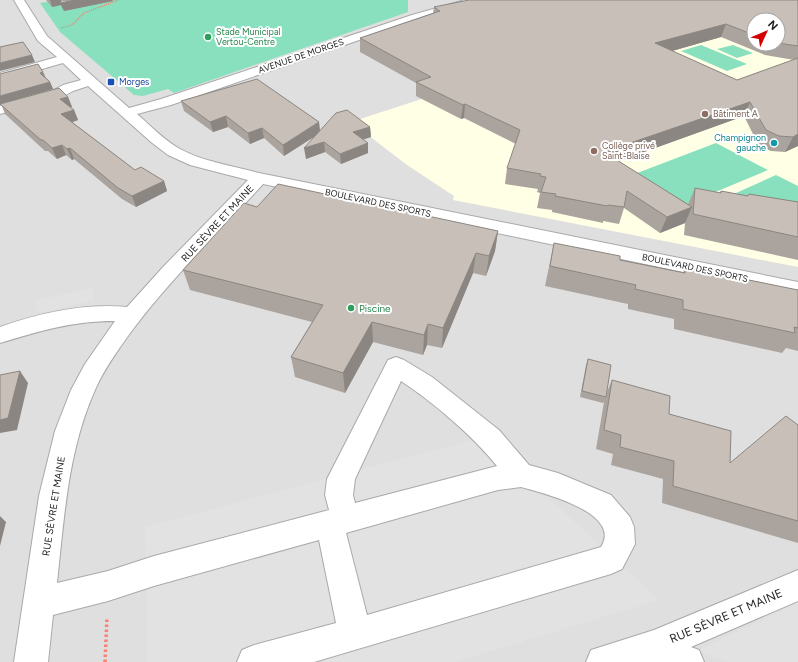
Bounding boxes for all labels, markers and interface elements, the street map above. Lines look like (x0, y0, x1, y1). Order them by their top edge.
north arrow (746, 12, 786, 52)
text: N (765, 18, 780, 33)
place label: Stade Municipal Vertou-Centre (216, 26, 281, 47)
marker: Stade Municipal Vertou-Centre (203, 32, 213, 42)
street label: AVENUE DE MORGES (257, 36, 346, 75)
place label: Morges (119, 76, 149, 87)
marker: Morges (106, 77, 116, 87)
place label: Bâtiment A (713, 108, 758, 119)
marker: Bâtiment A (700, 109, 710, 119)
place label: Champignon gauche (714, 132, 766, 153)
marker: Champignon gauche (769, 138, 779, 148)
place label: Collège privé Saint-Blaise (602, 140, 655, 161)
marker: Collège privé Saint-Blaise (589, 146, 599, 156)
street label: RUE SÈVRE ET MAINE (178, 182, 257, 265)
street label: BOULEVARD DES SPORTS (324, 186, 432, 219)
street label: BOULEVARD DES SPORTS (641, 251, 749, 284)
place label: Piscine (359, 302, 391, 315)
marker: Piscine (346, 303, 356, 313)
street label: RUE SÈVRE ET MAINE (39, 455, 68, 557)
street label: RUE SÈVRE ET MAINE (668, 586, 784, 646)

